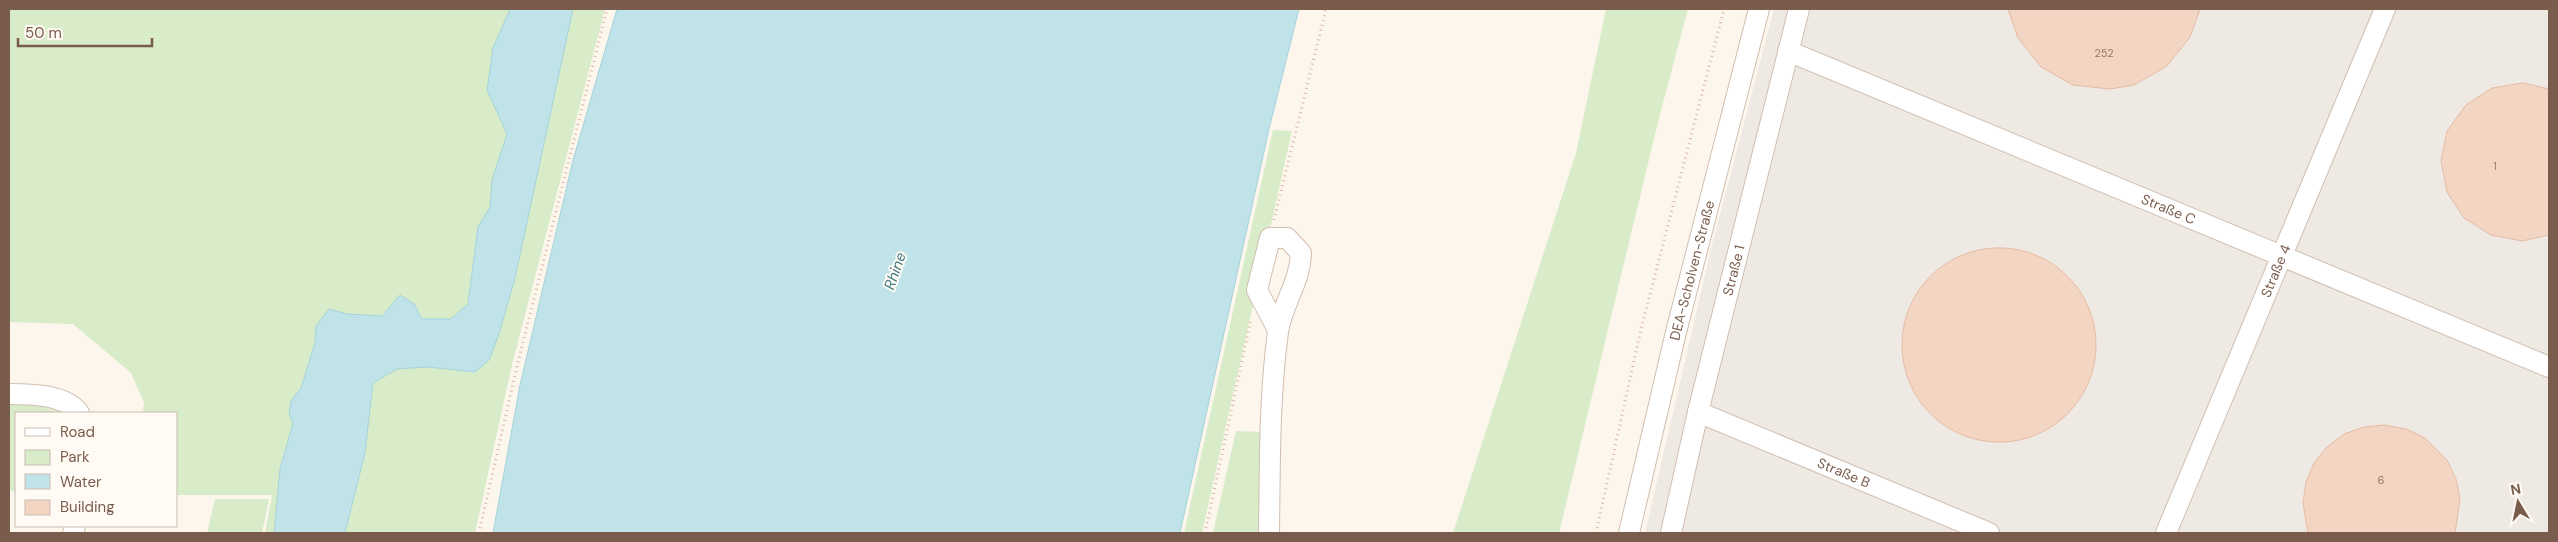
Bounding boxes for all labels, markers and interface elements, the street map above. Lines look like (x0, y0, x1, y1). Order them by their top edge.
scale bar (18, 15, 151, 47)
text: 50 m (25, 23, 62, 43)
house number: 252 (2094, 46, 2114, 60)
house number: 1 (2493, 159, 2497, 173)
street label: Straße C (2139, 190, 2198, 228)
street label: DEA-Scholven-Straße (1665, 199, 1718, 342)
street label: Straße 4 (2256, 241, 2295, 300)
street label: Straße 1 (1719, 243, 1748, 298)
water label: Rhine (879, 249, 911, 292)
legend (15, 412, 178, 527)
text: Road (60, 422, 95, 442)
text: Park (60, 447, 90, 467)
street label: Straße B (1815, 454, 1873, 492)
text: Water (60, 472, 102, 492)
house number: 6 (2378, 473, 2385, 487)
north arrow (2493, 477, 2543, 527)
text: N (2509, 479, 2522, 499)
text: Building (60, 497, 115, 517)

